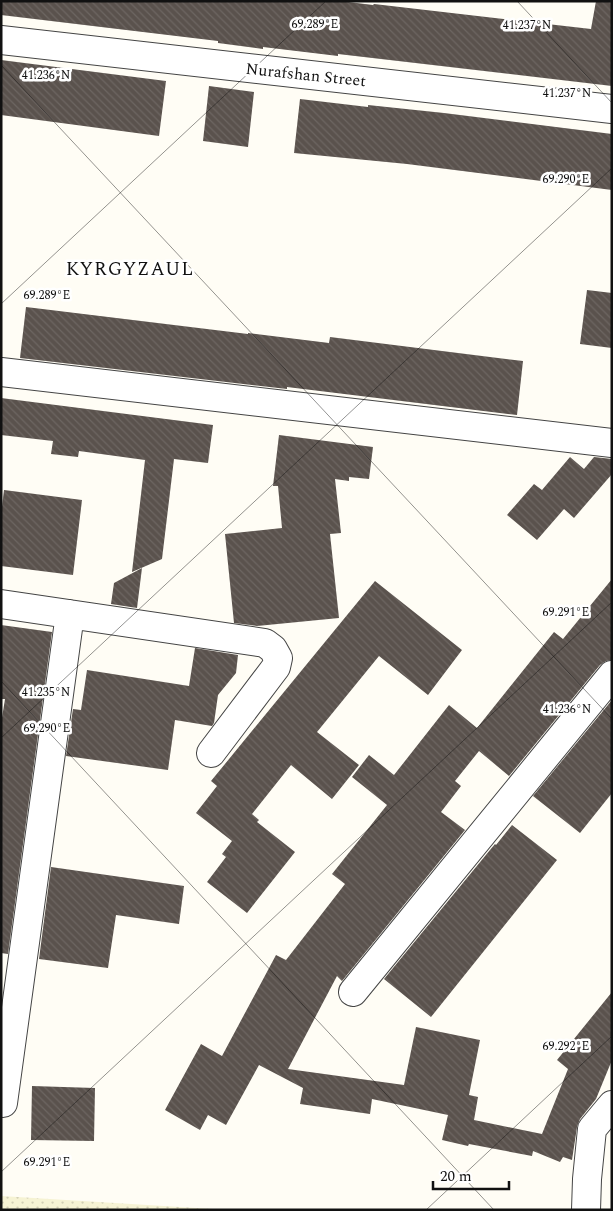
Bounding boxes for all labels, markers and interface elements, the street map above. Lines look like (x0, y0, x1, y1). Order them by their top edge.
text: 69.289°E (292, 15, 338, 34)
text: 41.237°N (503, 16, 551, 35)
street label: Nurafshan Street (245, 57, 367, 93)
text: 41.236°N (22, 66, 70, 85)
text: 41.237°N (543, 84, 591, 103)
text: 69.290°E (543, 170, 589, 189)
district label: KYRGYZAUL (66, 255, 194, 284)
text: 69.289°E (24, 286, 70, 305)
text: 69.291°E (543, 603, 589, 622)
text: 41.235°N (22, 683, 70, 702)
text: 41.236°N (543, 700, 591, 719)
text: 69.290°E (24, 719, 70, 738)
text: 69.292°E (543, 1037, 589, 1056)
text: 69.291°E (24, 1153, 70, 1172)
scale bar (433, 1158, 509, 1190)
text: 20 m (440, 1165, 472, 1188)

